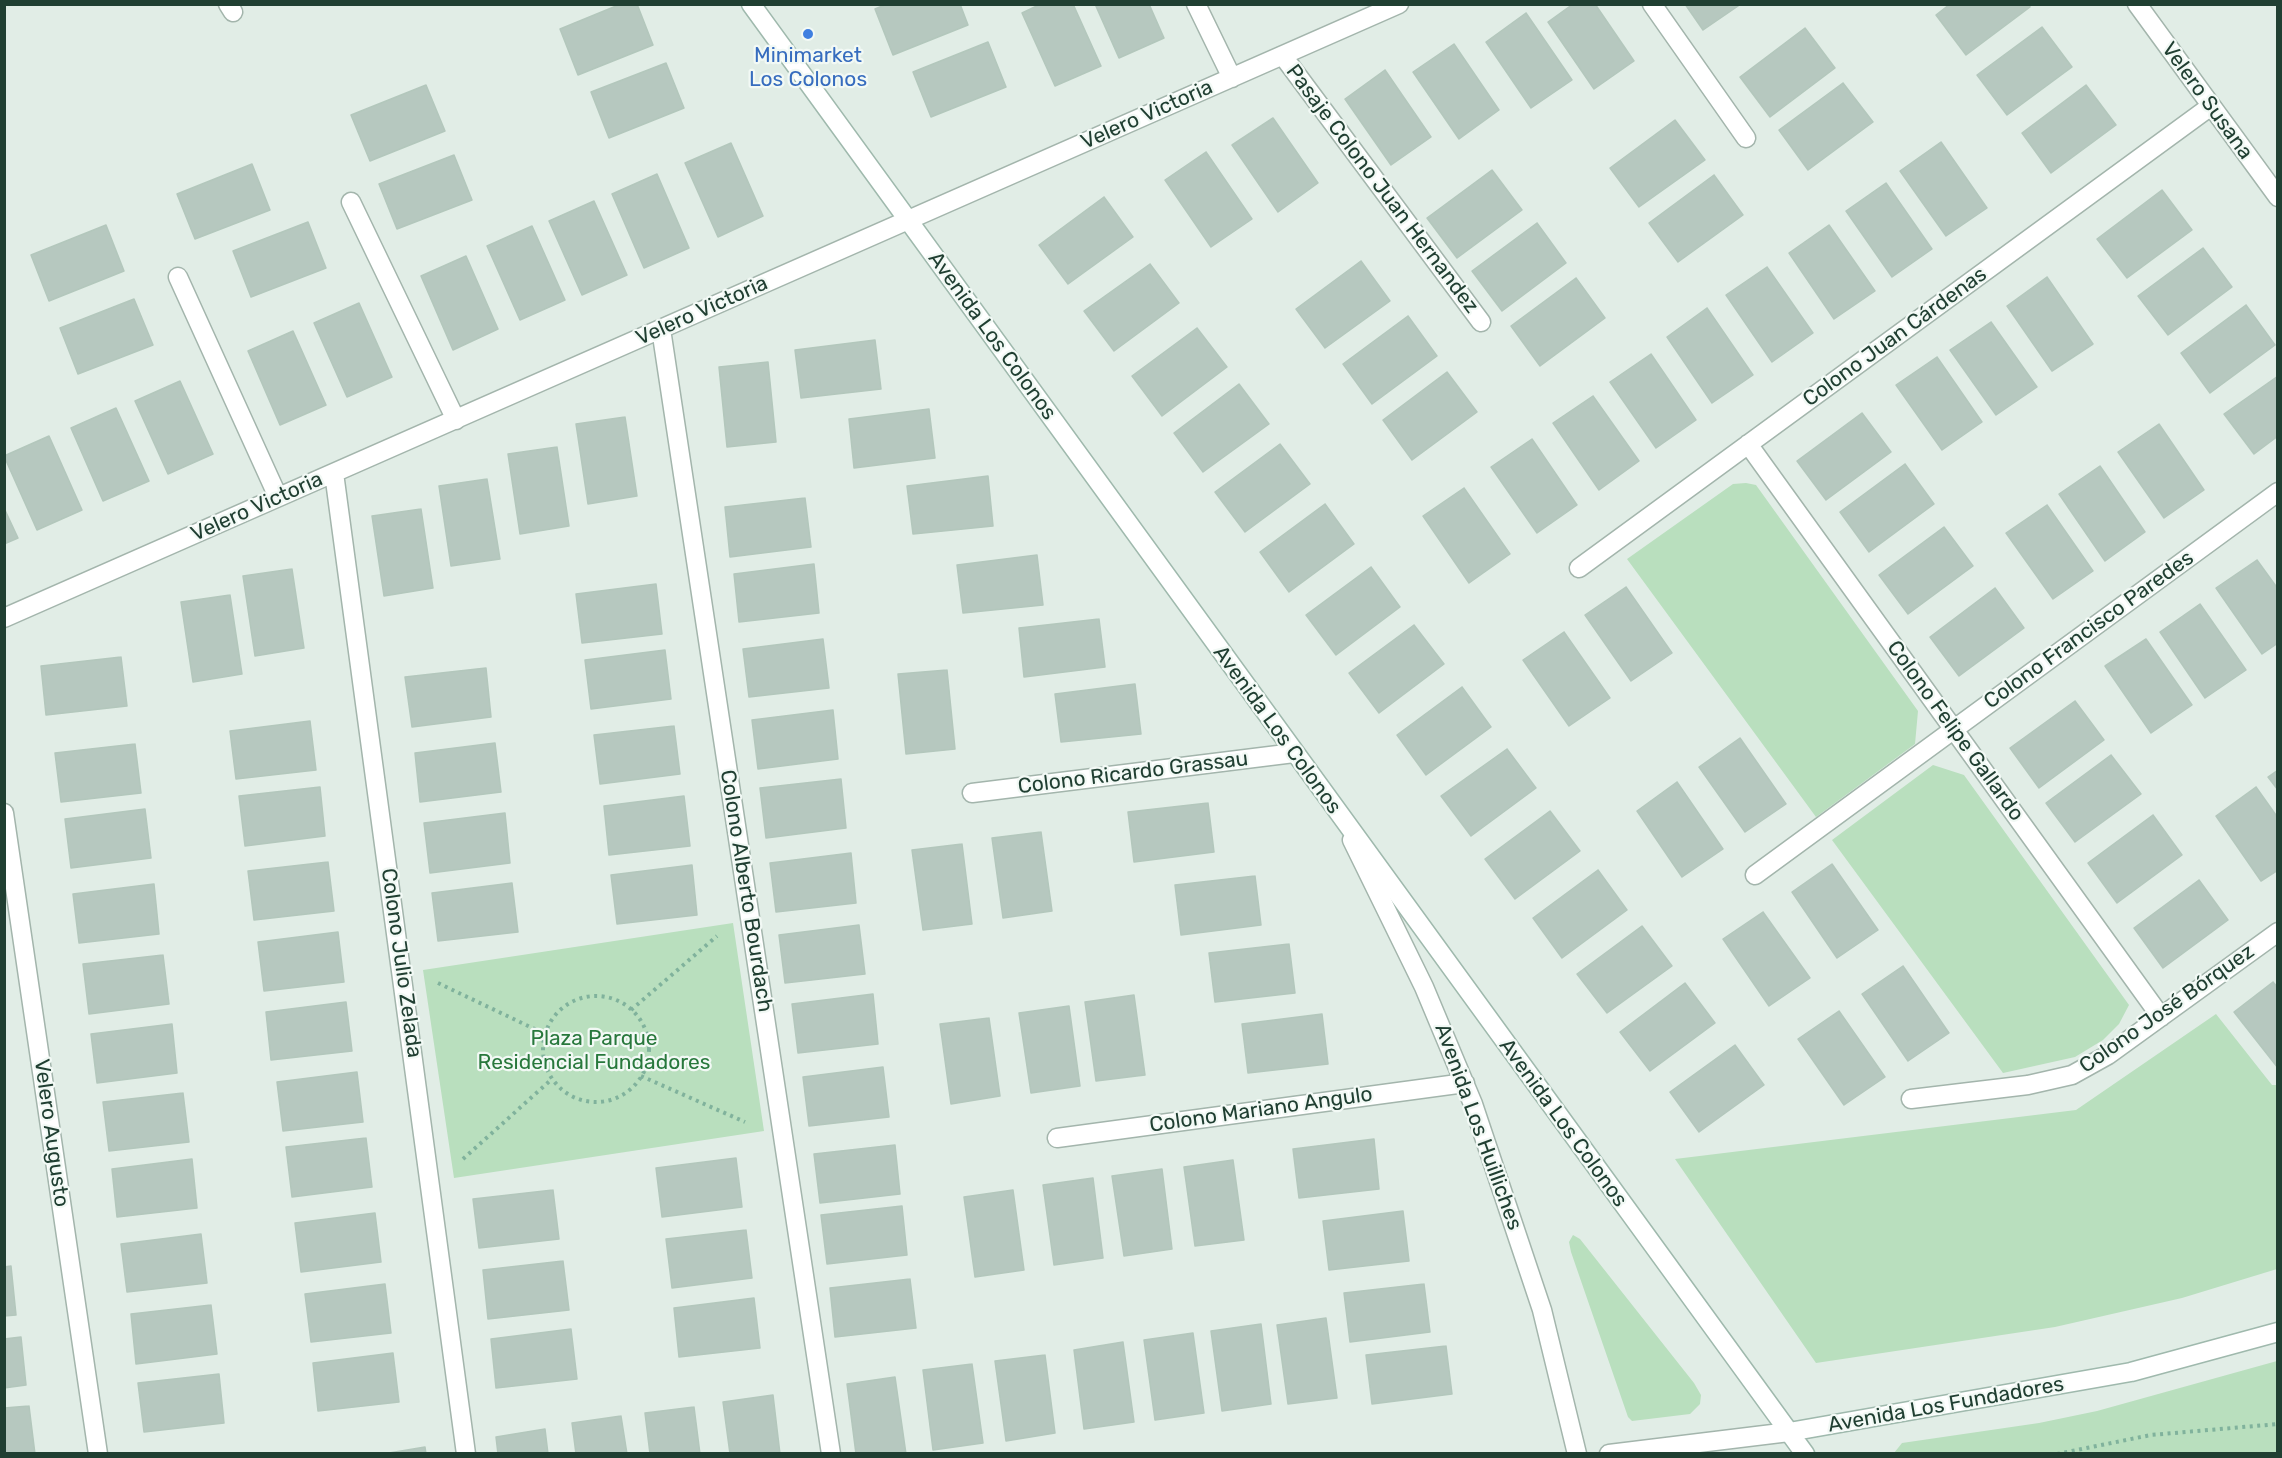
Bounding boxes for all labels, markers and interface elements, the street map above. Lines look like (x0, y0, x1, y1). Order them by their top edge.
marker: Minimarket Los Colonos (801, 27, 815, 41)
street label: Velero Susana (2156, 38, 2258, 164)
place label: Minimarket Los Colonos (749, 43, 867, 93)
street label: Pasaje Colono Juan Hernandez (1280, 60, 1484, 318)
street label: Velero Victoria (1077, 75, 1217, 155)
street label: Avenida Los Colonos (923, 247, 1061, 425)
street label: Colono Juan Cárdenas (1798, 262, 1992, 412)
street label: Velero Victoria (632, 271, 772, 351)
street label: Velero Victoria (187, 467, 327, 547)
street label: Colono Francisco Paredes (1979, 546, 2199, 714)
street label: Colono Felipe Gallardo (1881, 636, 2029, 826)
street label: Avenida Los Colonos (1208, 641, 1346, 819)
street label: Colono Ricardo Grassau (1016, 746, 1250, 800)
street label: Colono Alberto Bourdach (714, 768, 778, 1014)
street label: Colono Julio Zelada (375, 867, 427, 1059)
street label: Colono José Bórquez (2075, 939, 2259, 1079)
street label: Avenida Los Huilliches (1429, 1020, 1527, 1234)
park label: Plaza Parque Residencial Fundadores (478, 1026, 710, 1076)
street label: Avenida Los Colonos (1494, 1034, 1632, 1212)
street label: Velero Augusto (28, 1057, 74, 1209)
street label: Colono Mariano Angulo (1148, 1082, 1374, 1138)
street label: Avenida Los Fundadores (1826, 1372, 2066, 1438)

